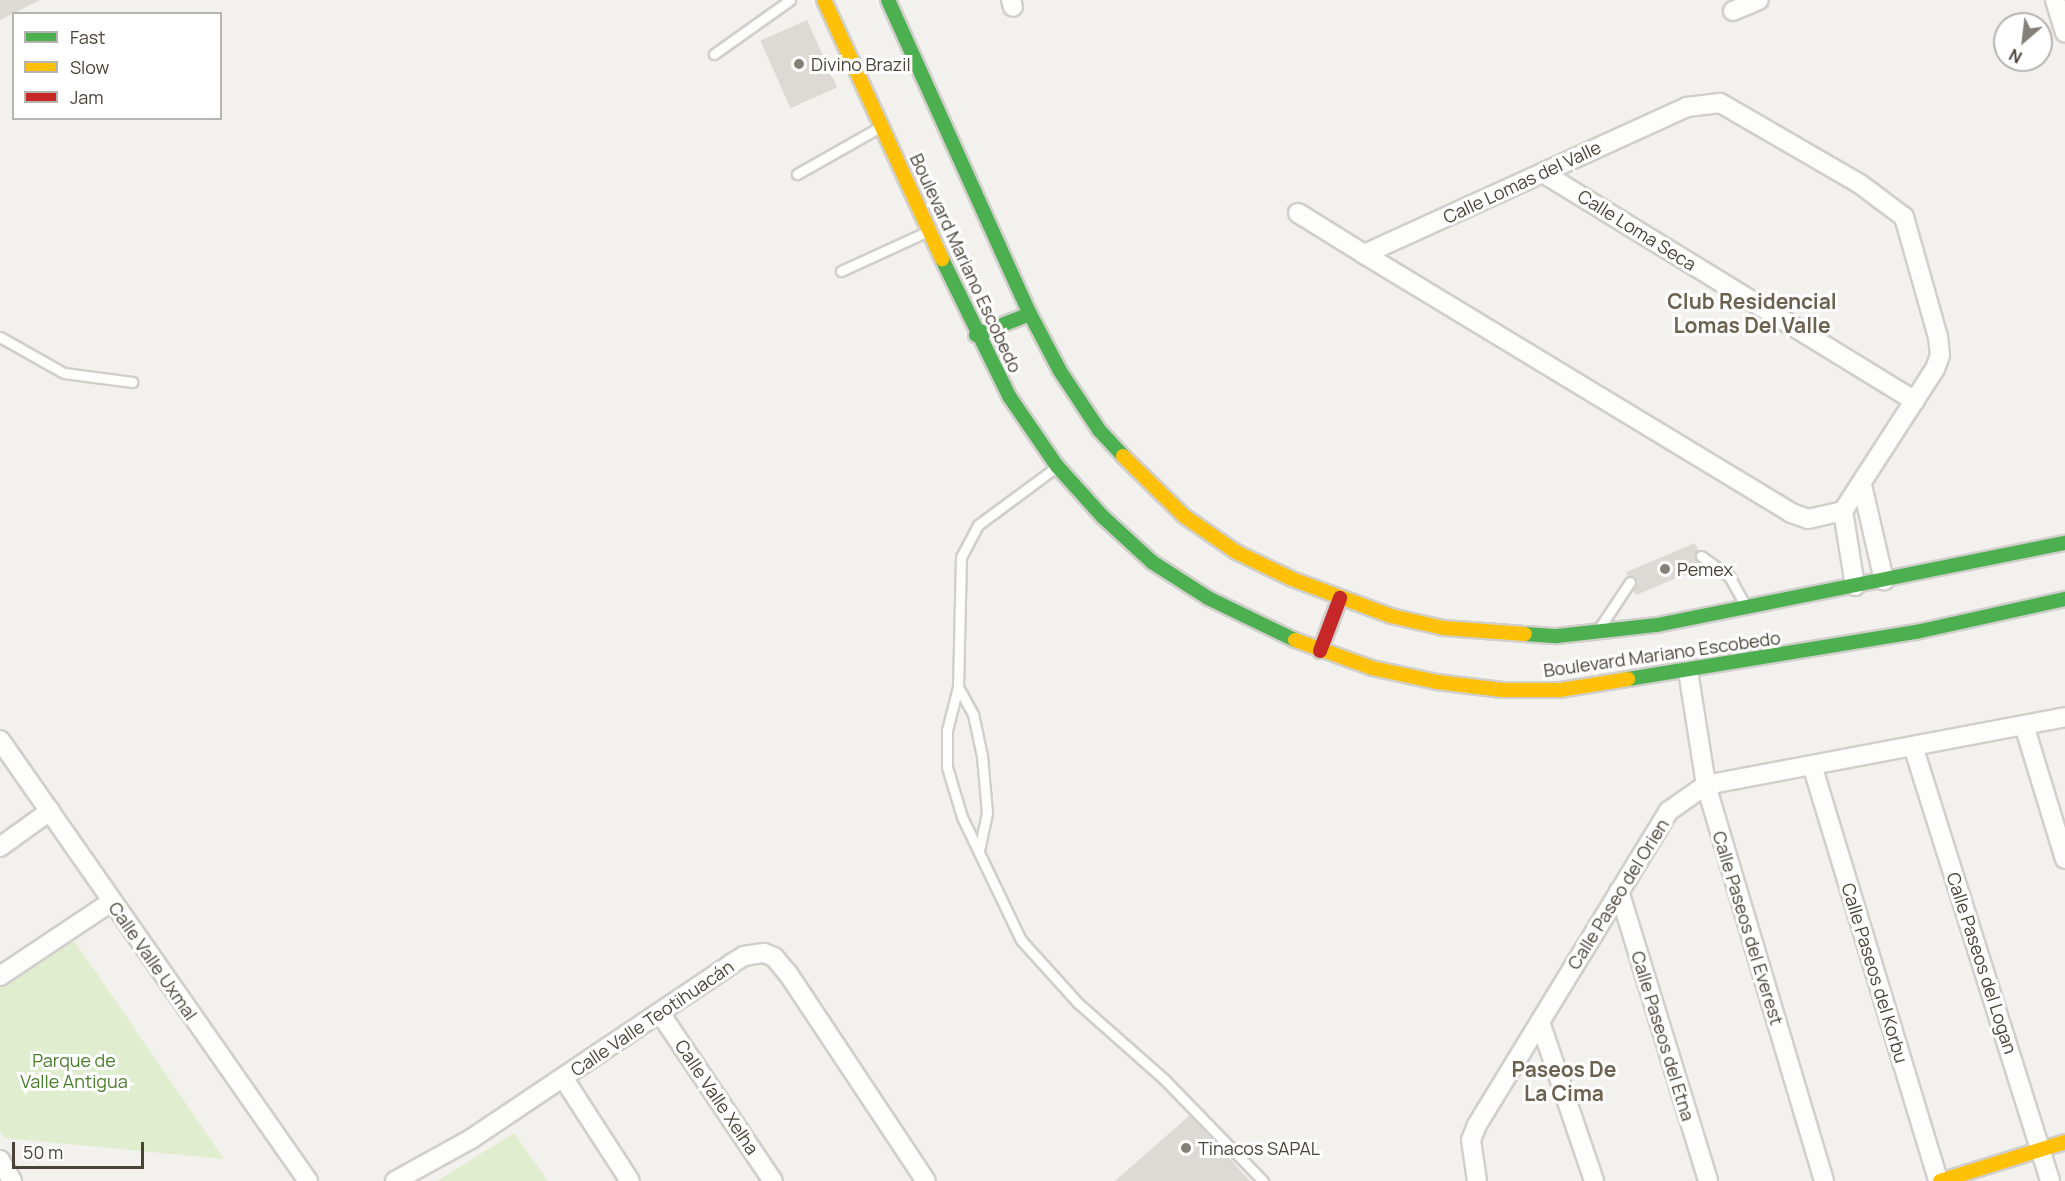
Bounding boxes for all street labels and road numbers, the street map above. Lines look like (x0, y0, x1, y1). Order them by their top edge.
street label: Calle Lomas del Valle (1440, 136, 1604, 228)
street label: Boulevard Mariano Escobedo (906, 150, 1026, 376)
street label: Calle Loma Seca (1574, 185, 1700, 275)
street label: Boulevard Mariano Escobedo (1542, 627, 1782, 681)
street label: Calle Paseo del Orien (1563, 815, 1673, 973)
street label: Calle Paseos del Everest (1708, 829, 1788, 1027)
street label: Calle Paseos del Logan (1942, 869, 2022, 1057)
street label: Calle Paseos del Korbu (1837, 880, 1913, 1066)
street label: Calle Valle Uxmal (104, 898, 202, 1024)
street label: Calle Paseos del Etna (1627, 948, 1699, 1124)
street label: Calle Valle Teotihuacán (566, 955, 738, 1081)
street label: Calle Valle Xelha (671, 1035, 763, 1159)

